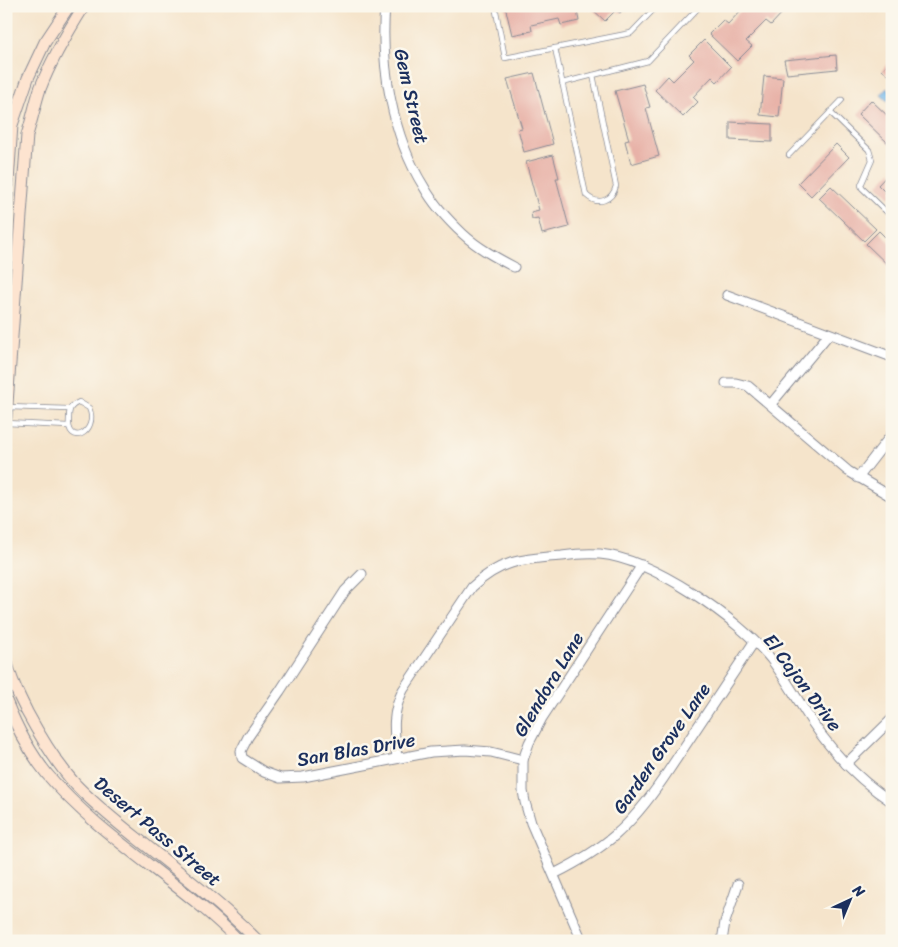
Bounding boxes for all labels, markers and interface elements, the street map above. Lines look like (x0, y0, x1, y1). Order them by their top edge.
street label: Gem Street (385, 45, 438, 147)
street label: Glendora Lane (504, 625, 593, 743)
street label: El Cajon Drive (754, 626, 851, 739)
street label: Garden Grove Lane (604, 676, 719, 821)
street label: San Blas Drive (294, 723, 418, 776)
street label: Desert Pass Street (86, 768, 229, 895)
north arrow (826, 874, 876, 924)
text: N (846, 878, 871, 904)

